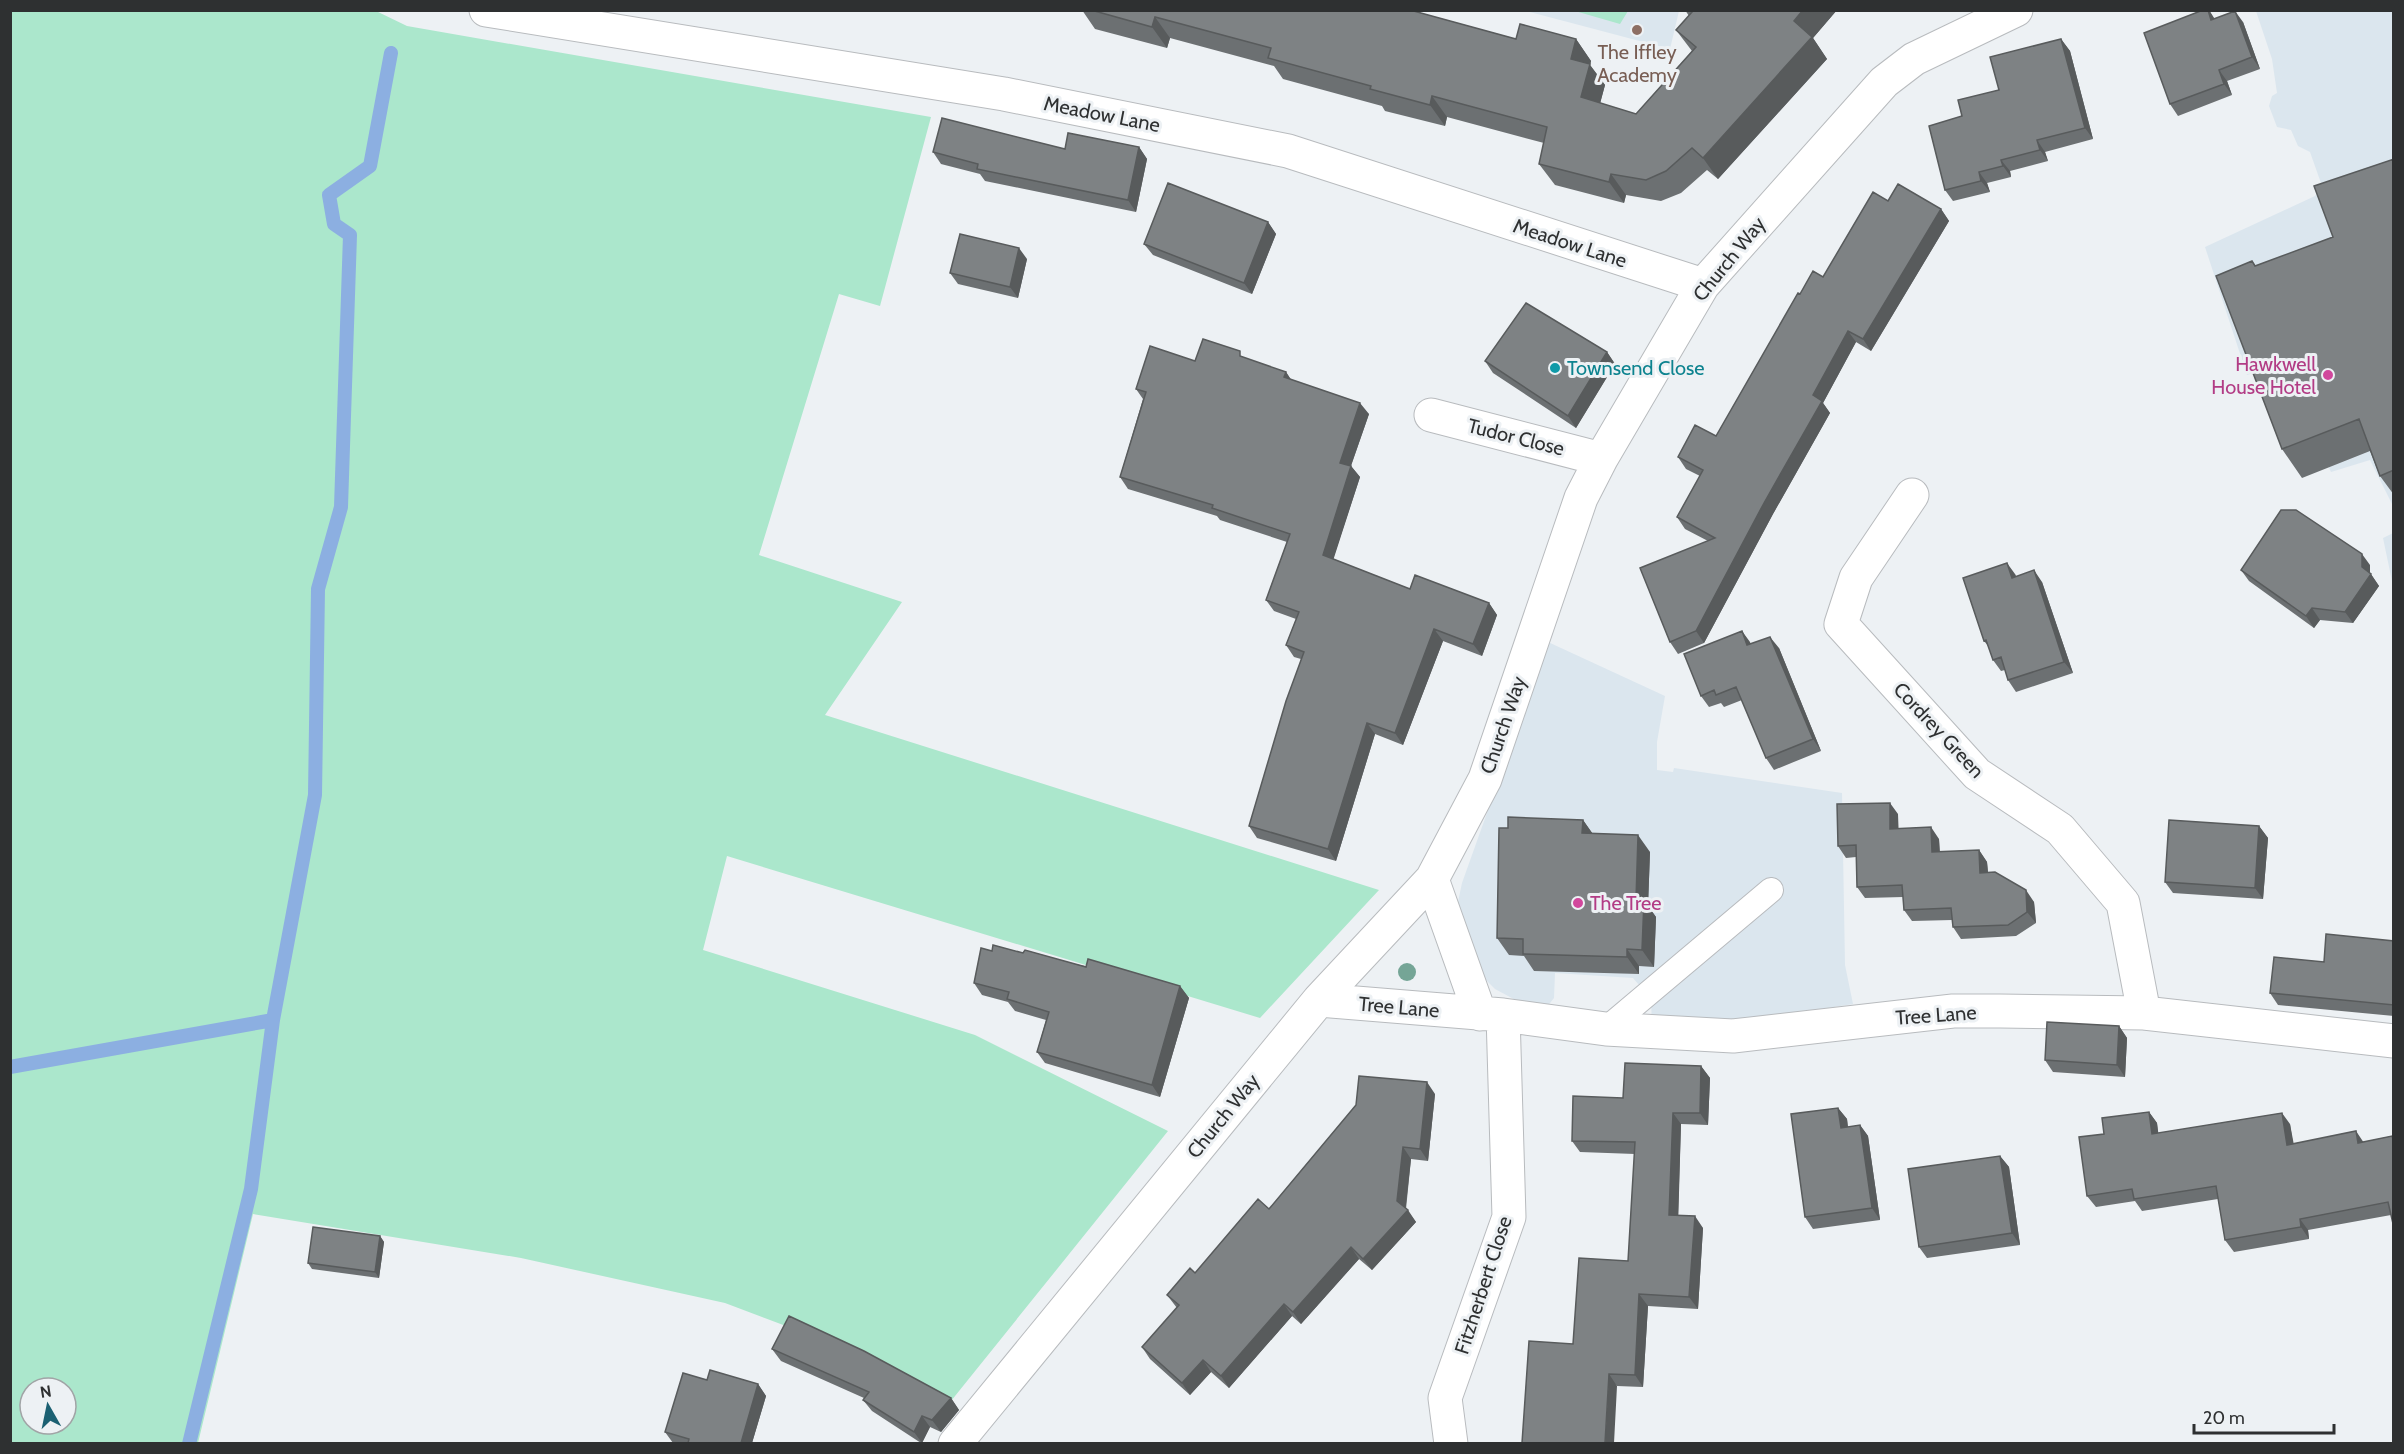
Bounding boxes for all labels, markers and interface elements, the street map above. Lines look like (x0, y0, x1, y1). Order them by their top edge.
marker: The Iffley Academy (1630, 23, 1644, 37)
place label: The Iffley Academy (1597, 40, 1677, 87)
street label: Meadow Lane (1042, 91, 1162, 137)
street label: Church Way (1688, 212, 1770, 306)
street label: Meadow Lane (1510, 213, 1630, 273)
place label: Hawkwell House Hotel (2211, 352, 2316, 399)
place label: Townsend Close (1567, 356, 1704, 380)
marker: Townsend Close (1548, 361, 1562, 375)
marker: Hawkwell House Hotel (2321, 368, 2335, 382)
street label: Tudor Close (1465, 413, 1567, 461)
street label: Church Way (1475, 673, 1531, 777)
street label: Cordrey Green (1889, 677, 1989, 783)
place label: The Tree (1590, 891, 1662, 915)
marker: The Tree (1571, 896, 1585, 910)
street label: Tree Lane (1358, 992, 1440, 1022)
street label: Tree Lane (1895, 1000, 1977, 1030)
street label: Church Way (1182, 1069, 1264, 1163)
street label: Fitzherbert Close (1449, 1213, 1517, 1357)
north arrow (18, 1376, 78, 1436)
text: N (39, 1381, 53, 1402)
scale bar (2194, 1397, 2334, 1435)
text: 20 m (2203, 1407, 2245, 1429)

